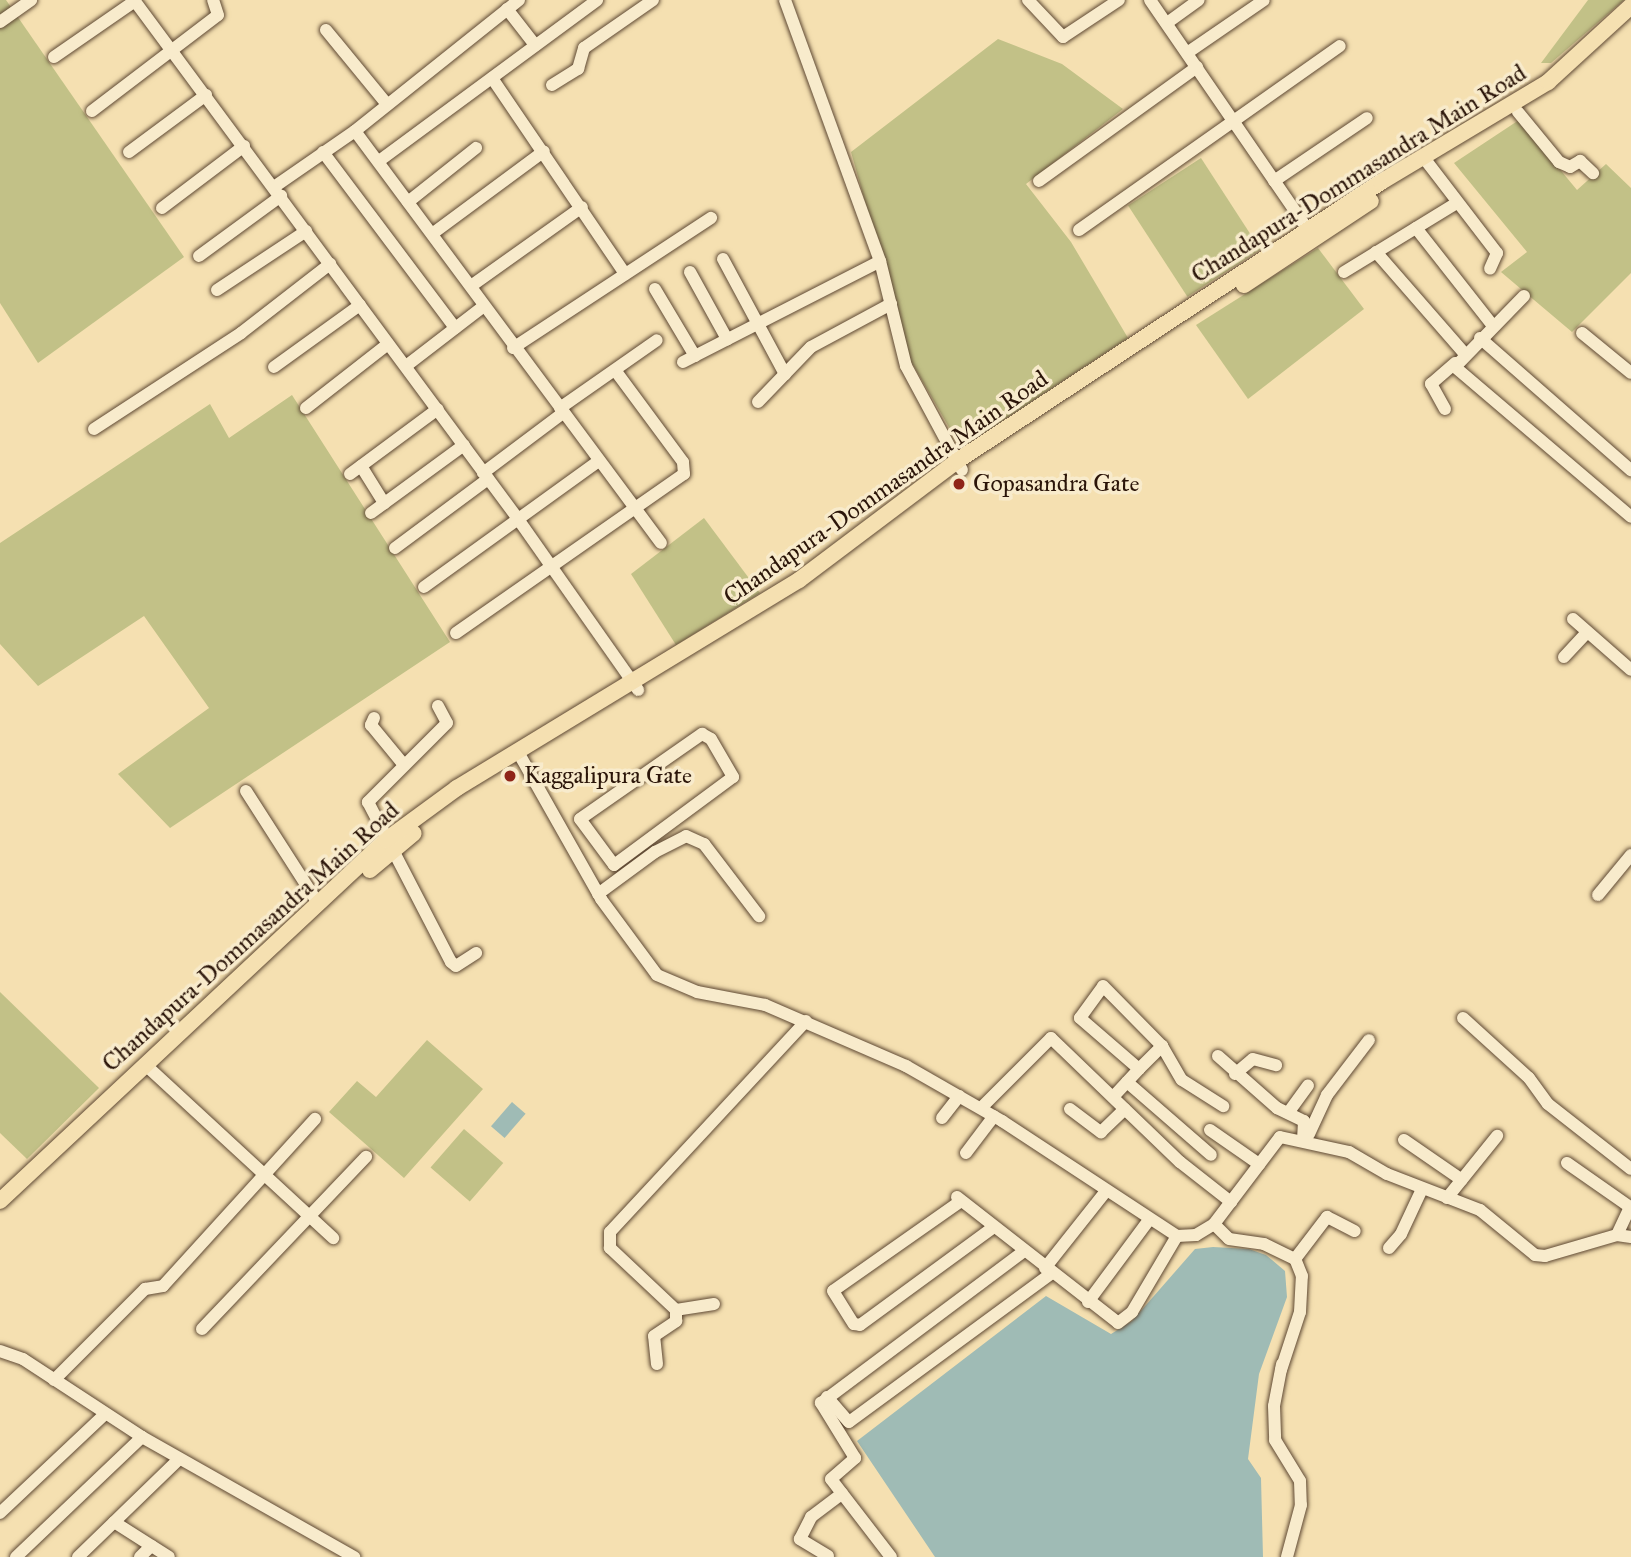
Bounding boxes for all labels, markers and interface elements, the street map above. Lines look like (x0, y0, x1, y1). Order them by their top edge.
street label: Chandapura-Dommasandra Main Road (1186, 59, 1532, 289)
street label: Chandapura-Dommasandra Main Road (718, 365, 1054, 611)
place label: Gopasandra Gate (973, 470, 1139, 498)
marker: Gopasandra Gate (951, 476, 967, 492)
place label: Kaggalipura Gate (524, 762, 692, 790)
marker: Kaggalipura Gate (502, 768, 518, 784)
street label: Chandapura-Dommasandra Main Road (97, 796, 405, 1078)

